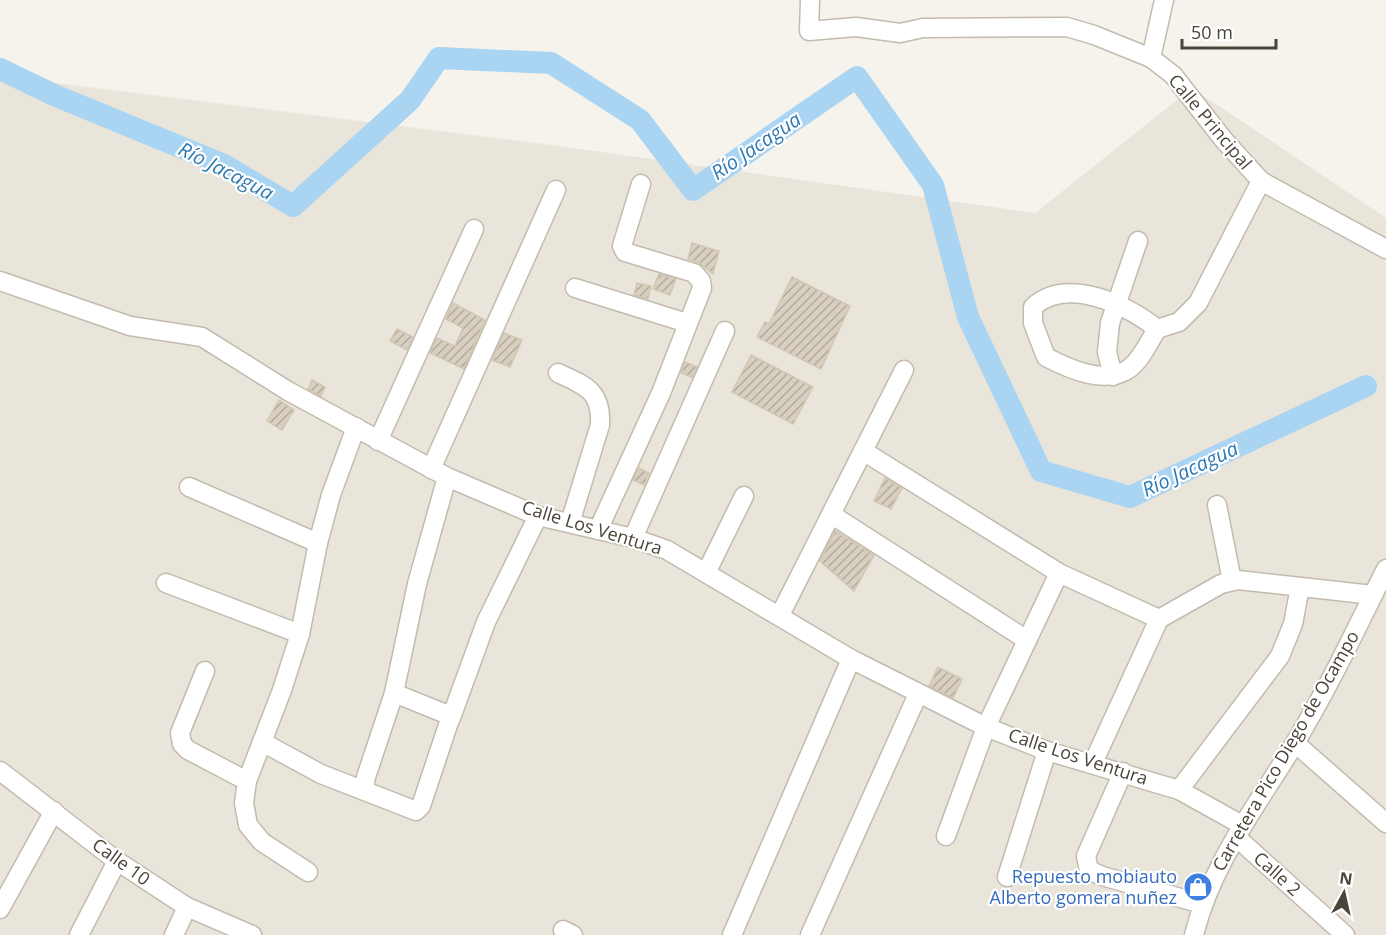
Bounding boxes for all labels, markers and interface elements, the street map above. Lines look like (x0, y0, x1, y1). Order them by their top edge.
scale bar (1182, 12, 1276, 50)
text: 50 m (1191, 20, 1233, 44)
street label: Calle Principal (1164, 69, 1258, 174)
water label: Río Jacagua (705, 106, 806, 186)
water label: Río Jacagua (174, 135, 278, 206)
water label: Río Jacagua (1137, 435, 1242, 503)
street label: Calle Los Ventura (519, 494, 665, 560)
street label: Carretera Pico Diego de Ocampo (1206, 626, 1364, 875)
street label: Calle Los Ventura (1005, 722, 1151, 790)
street label: Calle 10 (88, 832, 155, 890)
street label: Calle 2 (1249, 846, 1306, 901)
north arrow (1314, 863, 1374, 923)
place label: Repuesto mobiauto Alberto gomera nuñez (990, 864, 1177, 909)
text: N (1338, 866, 1354, 890)
shop icon: Repuesto mobiauto Alberto gomera nuñez (1182, 871, 1214, 903)

